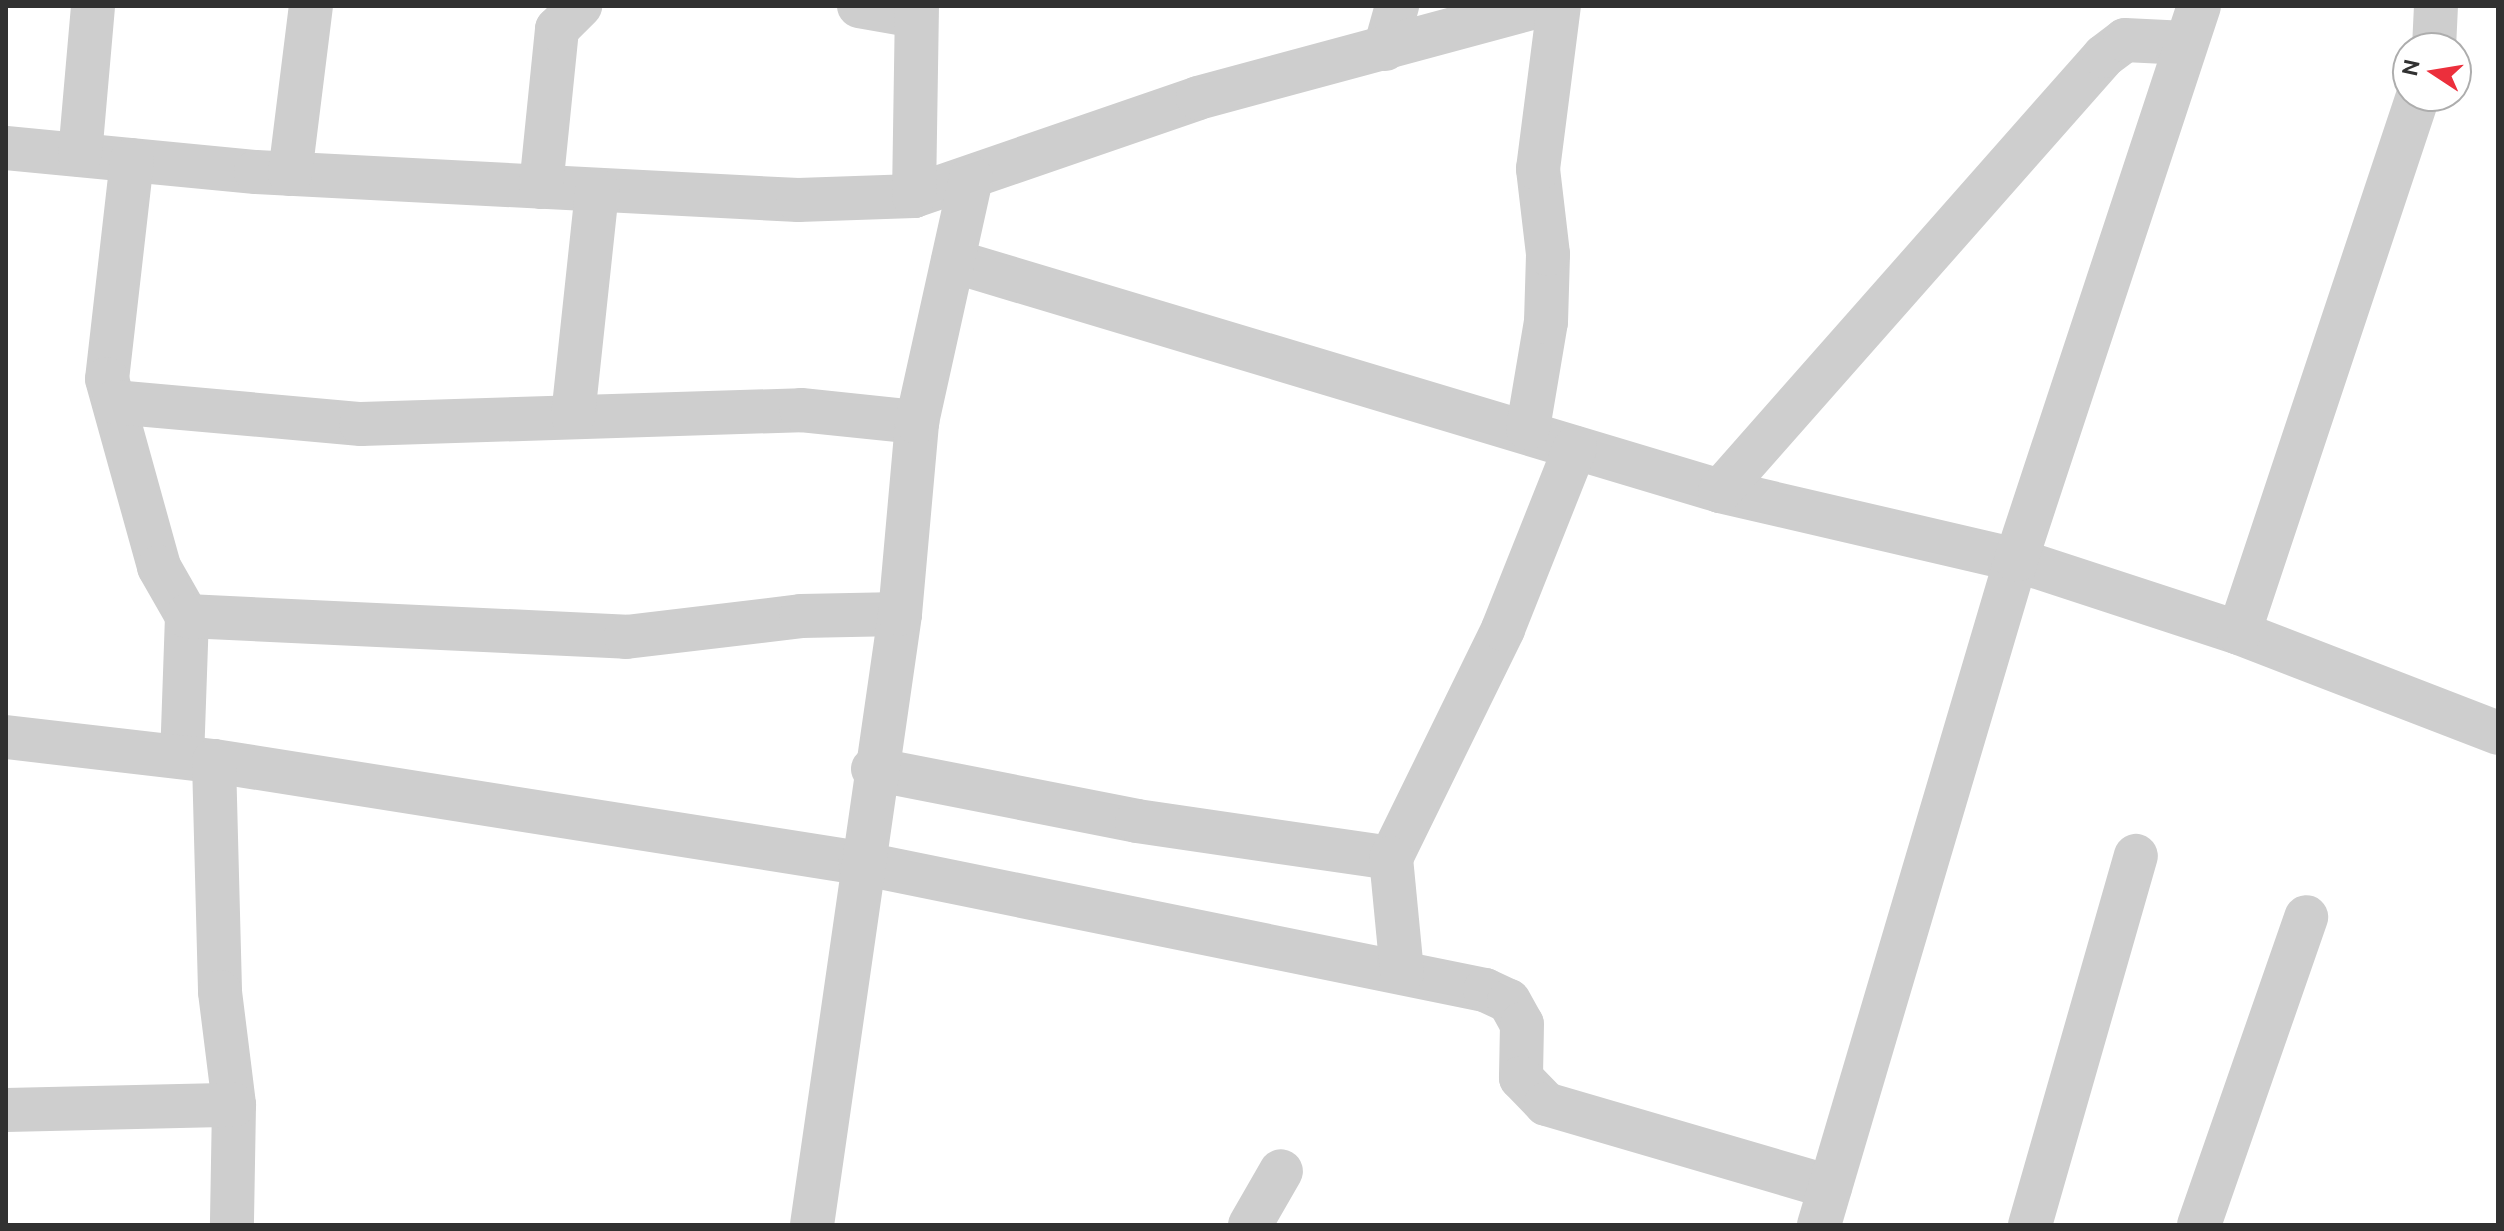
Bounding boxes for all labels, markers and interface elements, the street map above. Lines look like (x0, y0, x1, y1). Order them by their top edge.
north arrow (2392, 32, 2472, 112)
text: N (2396, 57, 2424, 78)

